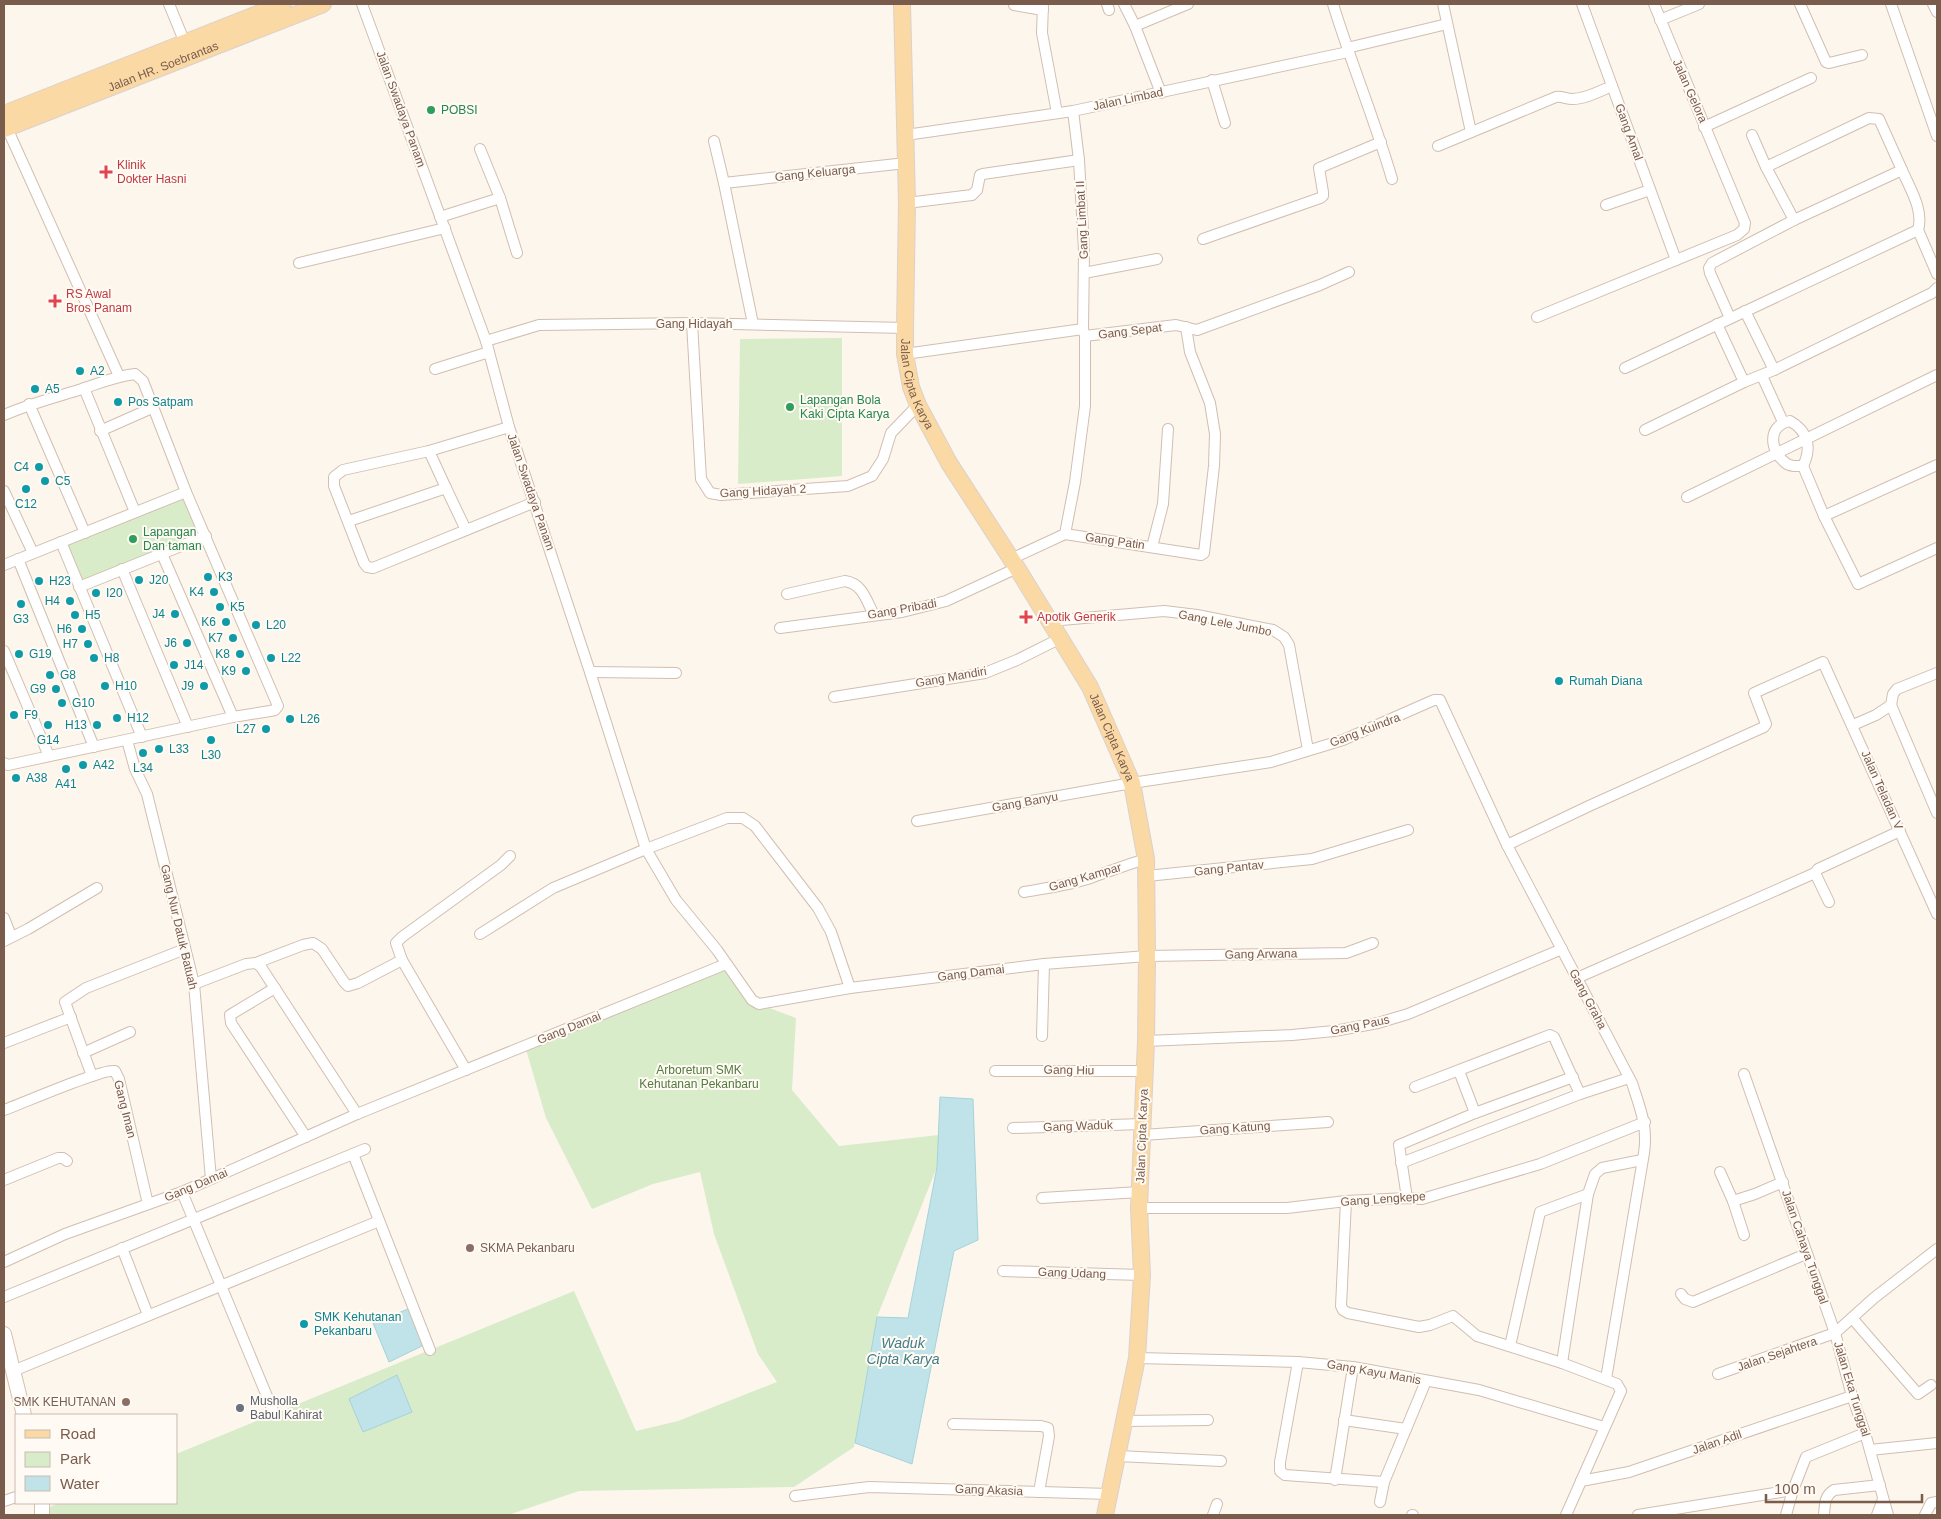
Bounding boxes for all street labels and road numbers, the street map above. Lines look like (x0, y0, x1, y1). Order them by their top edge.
street label: Jalan HR. Soebrantas (106, 39, 221, 95)
street label: Jalan Swadaya Panam (373, 49, 429, 169)
street label: Jalan Gelora (1670, 57, 1710, 125)
street label: Jalan Limbad (1092, 85, 1164, 113)
street label: Gang Amal (1612, 102, 1646, 162)
street label: Gang Keluarga (774, 162, 856, 184)
street label: Gang Limbat II (1073, 180, 1091, 260)
street label: Gang Hidayah (656, 317, 732, 331)
street label: Gang Sepat (1097, 320, 1163, 342)
street label: Jalan Cipta Karya (898, 338, 937, 432)
street label: Jalan Swadaya Panam (504, 432, 558, 552)
street label: Gang Hidayah 2 (719, 482, 807, 500)
street label: Gang Patin (1084, 530, 1146, 552)
street label: Gang Pribadi (866, 596, 938, 622)
street label: Gang Lele Jumbo (1177, 607, 1273, 639)
street label: Gang Mandiri (914, 664, 988, 690)
street label: Jalan Cipta Karya (1086, 691, 1137, 784)
street label: Gang Kuindra (1328, 710, 1402, 750)
street label: Jalan Teladan V (1858, 748, 1906, 832)
street label: Gang Banyu (991, 789, 1059, 815)
street label: Gang Pantav (1193, 857, 1265, 879)
street label: Gang Kampar (1047, 860, 1123, 894)
street label: Gang Nur Datuk Batuah (158, 863, 200, 991)
street label: Gang Arwana (1225, 946, 1298, 962)
street label: Gang Damai (937, 962, 1005, 984)
street label: Gang Graha (1566, 967, 1610, 1032)
street label: Gang Damai (535, 1009, 603, 1047)
street label: Gang Paus (1329, 1012, 1391, 1038)
street label: Gang Hiu (1044, 1063, 1094, 1077)
street label: Gang Iman (111, 1079, 139, 1139)
street label: Jalan Cipta Karya (1133, 1088, 1151, 1184)
street label: Gang Waduk (1043, 1118, 1114, 1134)
street label: Gang Katung (1199, 1119, 1271, 1137)
street label: Gang Damai (162, 1165, 230, 1205)
street label: Jalan Cahaya Tunggal (1779, 1188, 1831, 1306)
street label: Gang Lengkepe (1340, 1189, 1426, 1209)
street label: Gang Udang (1038, 1265, 1106, 1281)
street label: Jalan Sejahtera (1735, 1334, 1819, 1374)
street label: Jalan Eka Tunggal (1831, 1340, 1873, 1438)
street label: Gang Kayu Manis (1326, 1357, 1422, 1387)
street label: Jalan Adil (1690, 1427, 1744, 1457)
street label: Gang Akasia (955, 1482, 1024, 1498)

